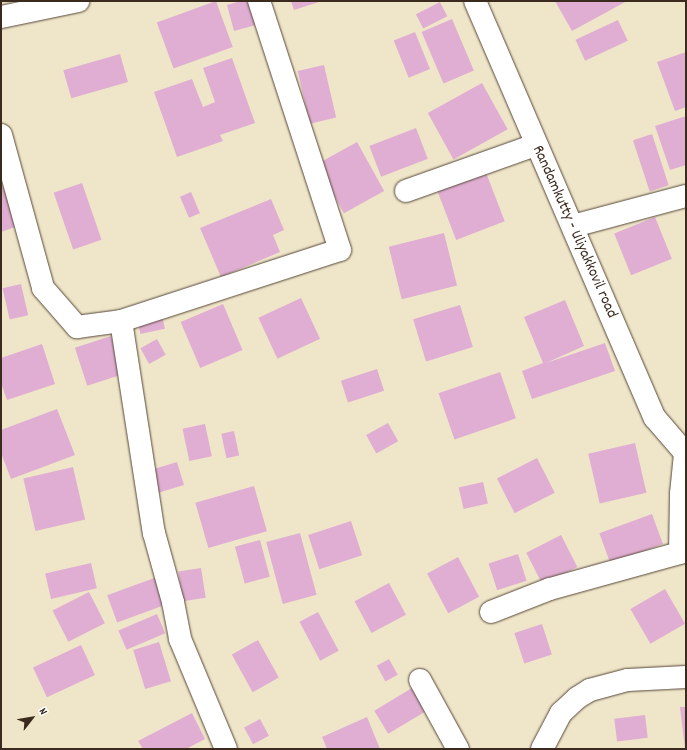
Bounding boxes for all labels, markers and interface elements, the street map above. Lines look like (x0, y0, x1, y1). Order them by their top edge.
street label: Randamkutty - Uliyakkovil road (527, 143, 621, 321)
north arrow (12, 698, 52, 738)
text: N (34, 705, 51, 718)

